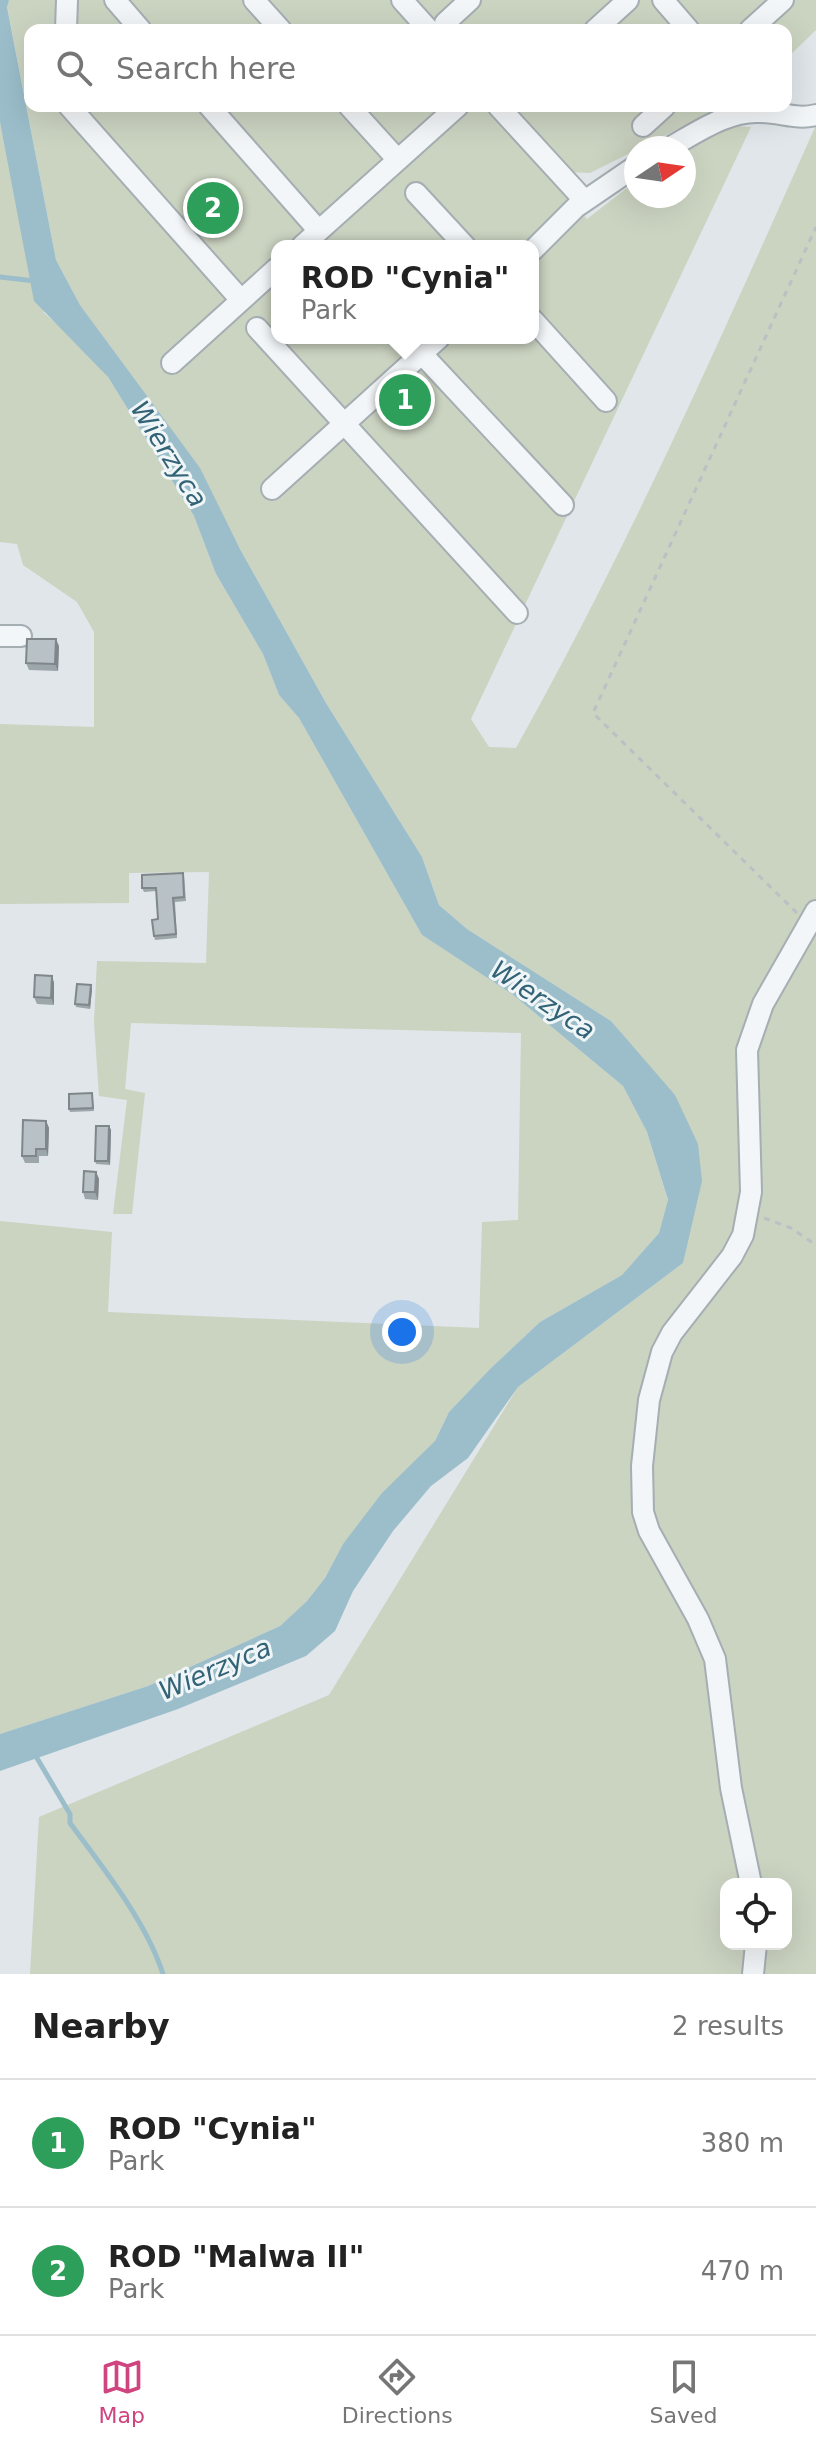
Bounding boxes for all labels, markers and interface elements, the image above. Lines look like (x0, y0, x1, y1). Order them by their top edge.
search box (24, 24, 792, 112)
icon: search (52, 46, 96, 90)
text: Search here (116, 51, 296, 86)
north arrow (624, 136, 696, 208)
pin: 2 (187, 178, 239, 238)
popup (271, 240, 539, 344)
text: ROD "Cynia" (301, 260, 509, 295)
text: Park (301, 295, 357, 325)
pin: 1 (379, 370, 431, 430)
water label: Wierzyca (125, 396, 213, 512)
water label: Wierzyca (485, 954, 601, 1046)
your location (382, 1312, 422, 1352)
water label: Wierzyca (154, 1632, 276, 1706)
map controls (720, 1878, 792, 1950)
button: locate (720, 1878, 792, 1950)
text: Nearby (32, 2006, 170, 2046)
text: 2 results (672, 2011, 784, 2041)
text: ROD "Cynia" (108, 2111, 317, 2146)
text: 1 (49, 2128, 67, 2158)
text: 380 m (701, 2128, 784, 2158)
text: Park (108, 2146, 164, 2176)
text: ROD "Malwa II" (108, 2239, 364, 2274)
text: 2 (49, 2256, 67, 2286)
text: 470 m (701, 2256, 784, 2286)
text: Park (108, 2274, 164, 2304)
tab: Map (98, 2355, 145, 2428)
tab: Directions (342, 2355, 453, 2428)
tab: Saved (650, 2355, 718, 2428)

